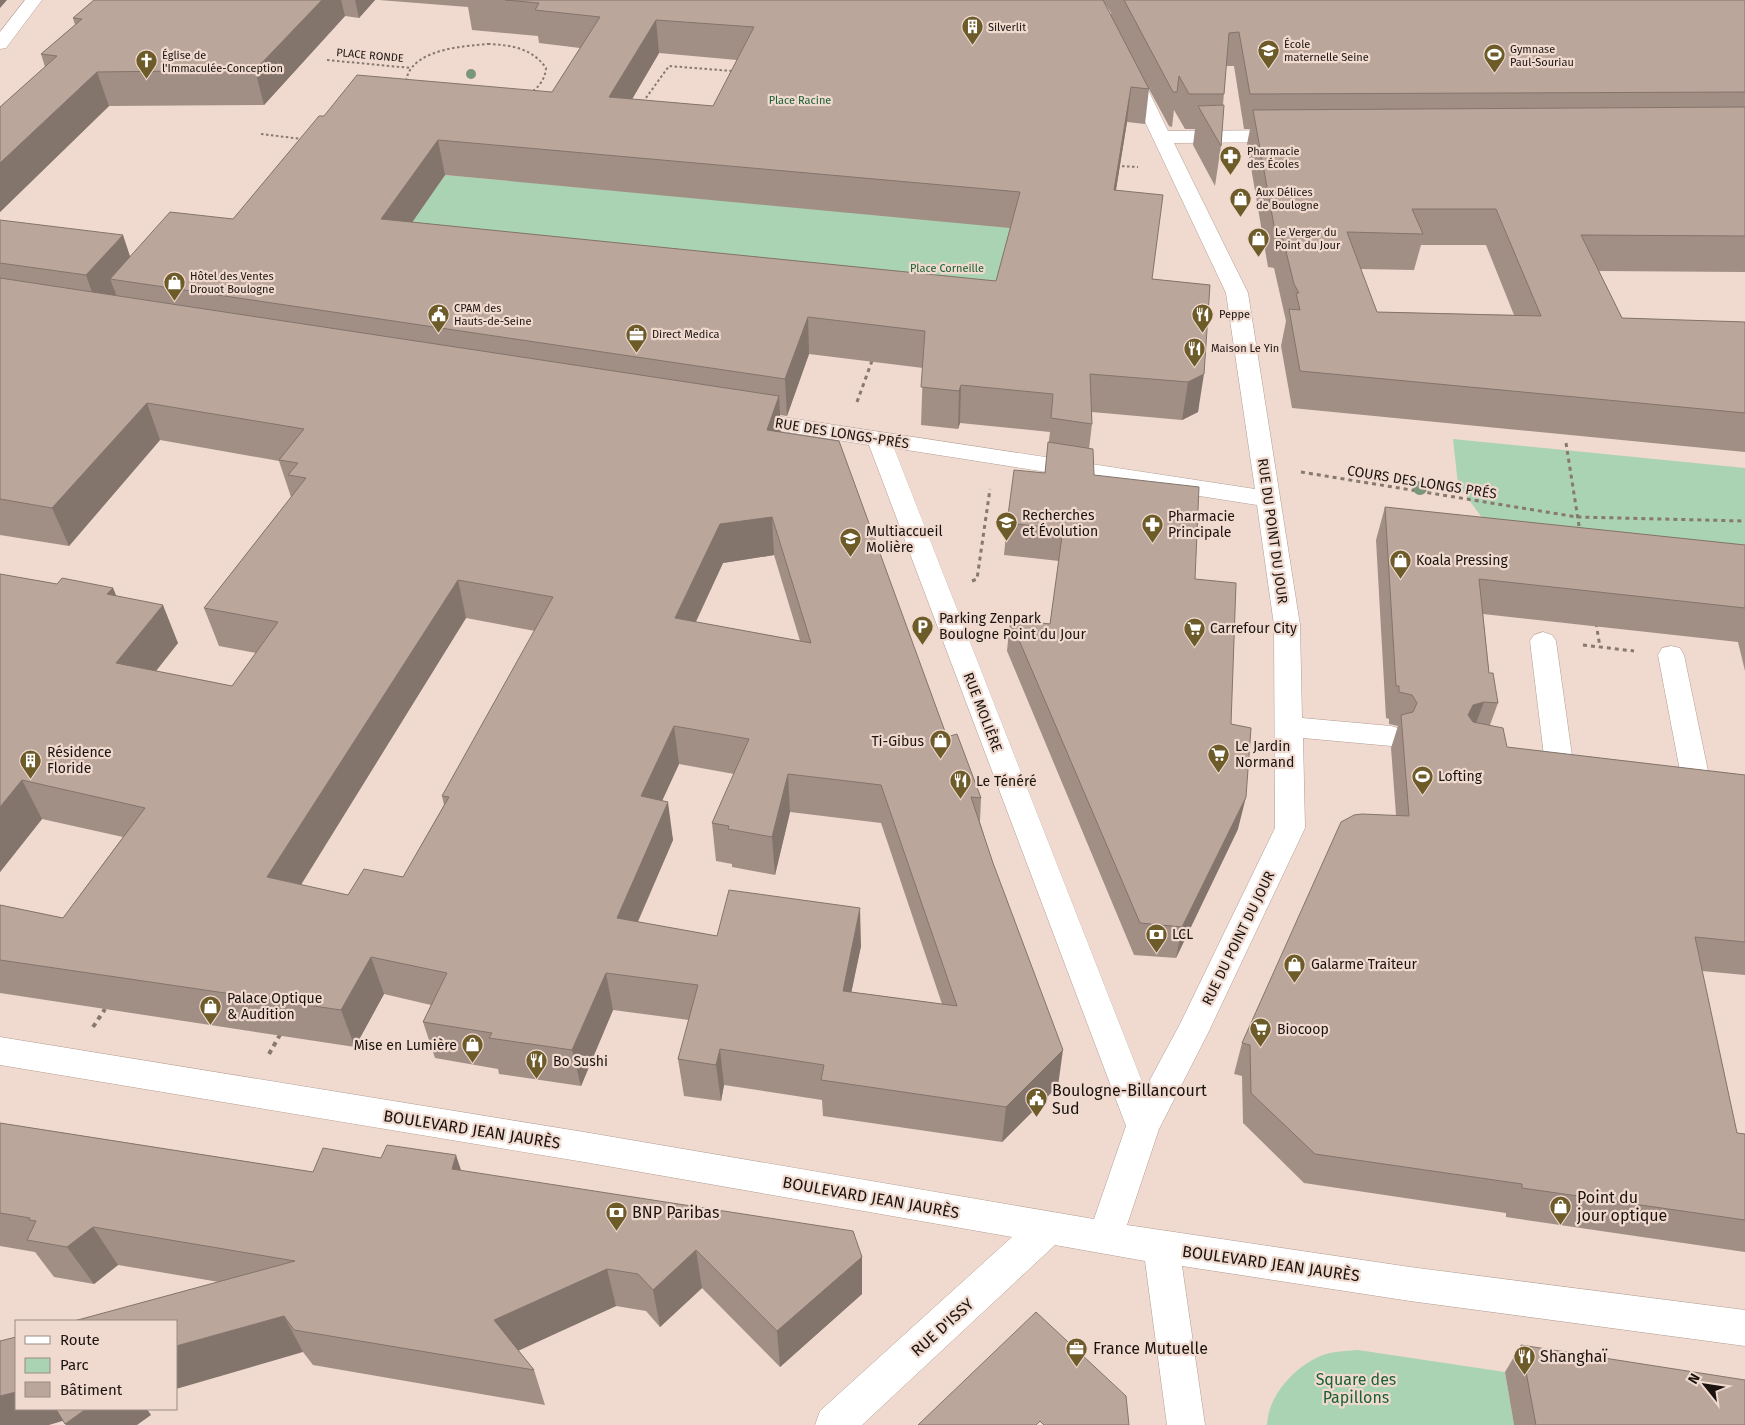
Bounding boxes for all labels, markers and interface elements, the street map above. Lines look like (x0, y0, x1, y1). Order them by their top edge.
building icon: Silverlit (960, 15, 984, 46)
place label: Silverlit (988, 21, 1026, 34)
place label: École maternelle Seine (1284, 37, 1369, 64)
school or university icon: École maternelle Seine (1256, 38, 1280, 69)
sports icon: Gymnase Paul-Souriau (1482, 43, 1506, 74)
place label: Gymnase Paul-Souriau (1510, 43, 1574, 69)
street label: PLACE RONDE (336, 46, 404, 65)
place label: Église de l'Immaculée-Conception (162, 48, 283, 75)
church icon: Église de l'Immaculée-Conception (134, 49, 158, 80)
park label: Place Racine (769, 94, 831, 107)
pharmacy icon: Pharmacie des Écoles (1219, 145, 1243, 176)
place label: Pharmacie des Écoles (1247, 145, 1300, 171)
shop icon: Aux Délices de Boulogne (1228, 186, 1252, 217)
place label: Aux Délices de Boulogne (1256, 186, 1319, 212)
shop icon: Le Verger du Point du Jour (1247, 226, 1271, 257)
place label: Le Verger du Point du Jour (1275, 226, 1341, 252)
park label: Place Corneille (910, 262, 984, 275)
shop icon: Hôtel des Ventes Drouot Boulogne (162, 270, 186, 301)
place label: Hôtel des Ventes Drouot Boulogne (190, 270, 274, 296)
public building icon: CPAM des Hauts-de-Seine (426, 302, 450, 333)
place label: CPAM des Hauts-de-Seine (454, 302, 531, 328)
restaurant icon: Peppe (1191, 302, 1215, 333)
place label: Peppe (1219, 308, 1250, 321)
office icon: Direct Medica (624, 322, 648, 353)
place label: Direct Medica (652, 328, 720, 341)
restaurant icon: Maison Le Yin (1183, 336, 1207, 367)
place label: Maison Le Yin (1211, 342, 1279, 355)
street label: RUE DES LONGS-PRÉS (774, 413, 911, 453)
street label: RUE DU POINT DU JOUR (1254, 457, 1291, 606)
street label: COURS DES LONGS PRÉS (1346, 461, 1498, 503)
place label: Recherches et Évolution (1022, 507, 1098, 540)
place label: Pharmacie Principale (1168, 508, 1235, 541)
school or university icon: Recherches et Évolution (994, 511, 1018, 542)
pharmacy icon: Pharmacie Principale (1140, 512, 1164, 543)
place label: Multiaccueil Molière (866, 523, 943, 556)
school or university icon: Multiaccueil Molière (838, 527, 862, 558)
shop icon: Koala Pressing (1388, 548, 1412, 579)
place label: Koala Pressing (1416, 552, 1508, 569)
place label: Parking Zenpark Boulogne Point du Jour (939, 610, 1086, 643)
parking icon: Parking Zenpark Boulogne Point du Jour (911, 614, 935, 645)
supermarket icon: Carrefour City (1182, 616, 1206, 647)
place label: Carrefour City (1210, 620, 1297, 637)
street label: RUE MOLIÈRE (960, 670, 1006, 754)
shop icon: Ti-Gibus (928, 729, 952, 760)
place label: Ti-Gibus (871, 733, 924, 750)
place label: Le Jardin Normand (1235, 738, 1294, 771)
supermarket icon: Le Jardin Normand (1207, 742, 1231, 773)
place label: Résidence Floride (47, 744, 112, 777)
building icon: Résidence Floride (19, 748, 43, 779)
sports icon: Lofting (1410, 764, 1434, 795)
place label: Lofting (1438, 768, 1483, 785)
restaurant icon: Le Ténéré (948, 769, 972, 800)
place label: Le Ténéré (976, 773, 1037, 790)
street label: RUE DU POINT DU JOUR (1199, 868, 1279, 1008)
bank icon: LCL (1144, 922, 1168, 953)
place label: LCL (1172, 926, 1193, 943)
shop icon: Galarme Traiteur (1283, 952, 1307, 983)
place label: Galarme Traiteur (1311, 956, 1418, 973)
place label: Palace Optique & Audition (227, 990, 322, 1023)
shop icon: Palace Optique & Audition (199, 994, 223, 1025)
supermarket icon: Biocoop (1249, 1017, 1273, 1048)
place label: Biocoop (1277, 1021, 1329, 1038)
shop icon: Mise en Lumière (461, 1033, 485, 1064)
place label: Mise en Lumière (354, 1037, 457, 1054)
restaurant icon: Bo Sushi (525, 1049, 549, 1080)
place label: Bo Sushi (553, 1053, 608, 1070)
place label: Boulogne-Billancourt Sud (1052, 1081, 1207, 1118)
public building icon: Boulogne-Billancourt Sud (1024, 1087, 1048, 1118)
street label: BOULEVARD JEAN JAURÈS (382, 1105, 562, 1153)
street label: BOULEVARD JEAN JAURÈS (781, 1172, 961, 1222)
place label: Point du jour optique (1576, 1188, 1667, 1225)
shop icon: Point du jour optique (1549, 1194, 1573, 1225)
bank icon: BNP Paribas (604, 1200, 628, 1231)
place label: BNP Paribas (632, 1203, 719, 1222)
street label: BOULEVARD JEAN JAURÈS (1181, 1241, 1361, 1285)
street label: RUE D'ISSY (907, 1294, 978, 1360)
legend (15, 1320, 178, 1410)
text: Route (60, 1331, 100, 1349)
office icon: France Mutuelle (1065, 1336, 1089, 1367)
place label: France Mutuelle (1093, 1339, 1208, 1358)
restaurant icon: Shanghaï (1512, 1344, 1536, 1375)
place label: Shanghaï (1540, 1347, 1608, 1366)
text: Parc (60, 1356, 89, 1374)
north arrow (1680, 1360, 1730, 1410)
park label: Square des Papillons (1316, 1370, 1396, 1407)
text: N (1684, 1370, 1704, 1387)
text: Bâtiment (60, 1381, 123, 1399)

